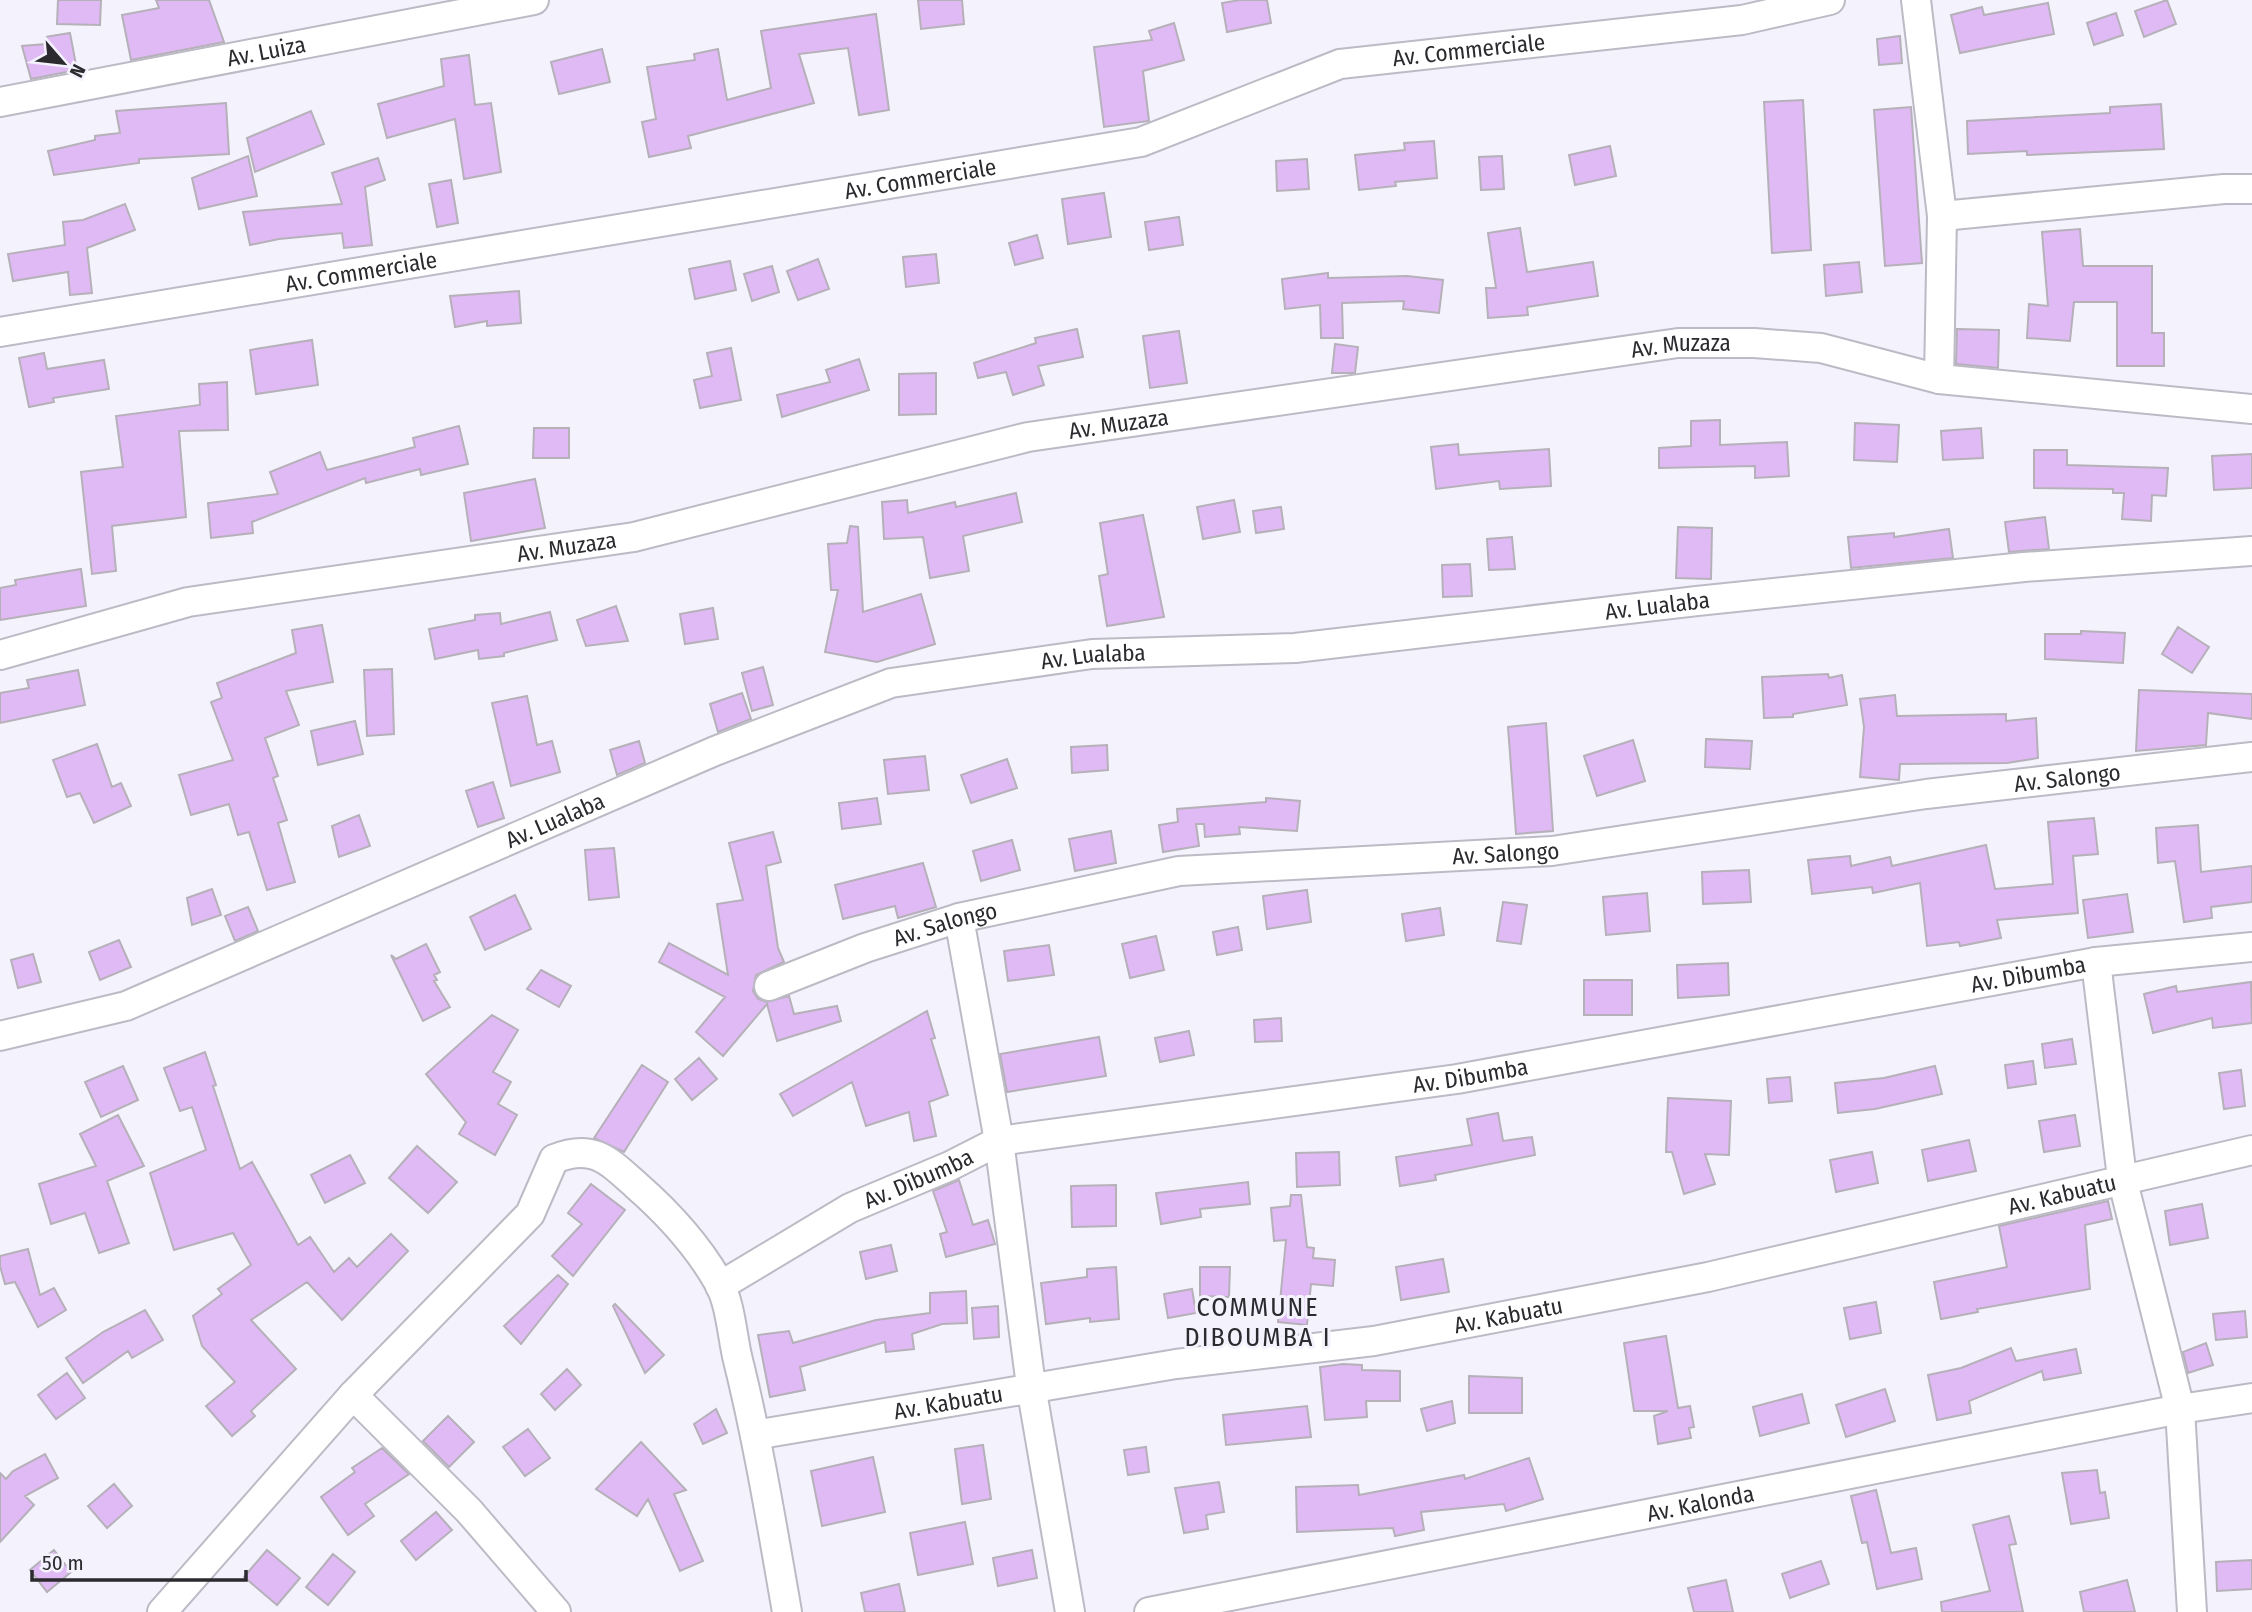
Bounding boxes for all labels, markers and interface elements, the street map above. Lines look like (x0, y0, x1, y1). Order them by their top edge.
north arrow (28, 28, 98, 98)
street label: Av. Commerciale (1391, 28, 1546, 72)
street label: Av. Luiza (225, 30, 308, 72)
text: N (65, 60, 90, 81)
street label: Av. Commerciale (842, 152, 998, 205)
street label: Av. Commerciale (283, 245, 439, 298)
street label: Av. Muzaza (1629, 329, 1731, 364)
street label: Av. Muzaza (1067, 403, 1170, 445)
street label: Av. Muzaza (515, 526, 618, 568)
street label: Av. Lualaba (1603, 586, 1711, 626)
street label: Av. Lualaba (1039, 638, 1146, 675)
street label: Av. Salongo (2013, 758, 2122, 798)
street label: Av. Lualaba (501, 787, 609, 854)
street label: Av. Salongo (1451, 836, 1561, 870)
street label: Av. Salongo (890, 896, 1000, 952)
street label: Av. Dibumba (1969, 950, 2088, 999)
street label: Av. Dibumba (1411, 1052, 1530, 1099)
street label: Av. Dibumba (860, 1143, 978, 1215)
street label: Av. Kabuatu (2005, 1168, 2119, 1220)
street label: Av. Kabuatu (1452, 1291, 1565, 1339)
district label: COMMUNE DIBOUMBA I (1185, 1292, 1331, 1353)
street label: Av. Kabuatu (892, 1379, 1005, 1425)
street label: Av. Kalonda (1644, 1479, 1756, 1528)
scale bar (32, 1538, 245, 1582)
text: 50 m (42, 1550, 84, 1576)

